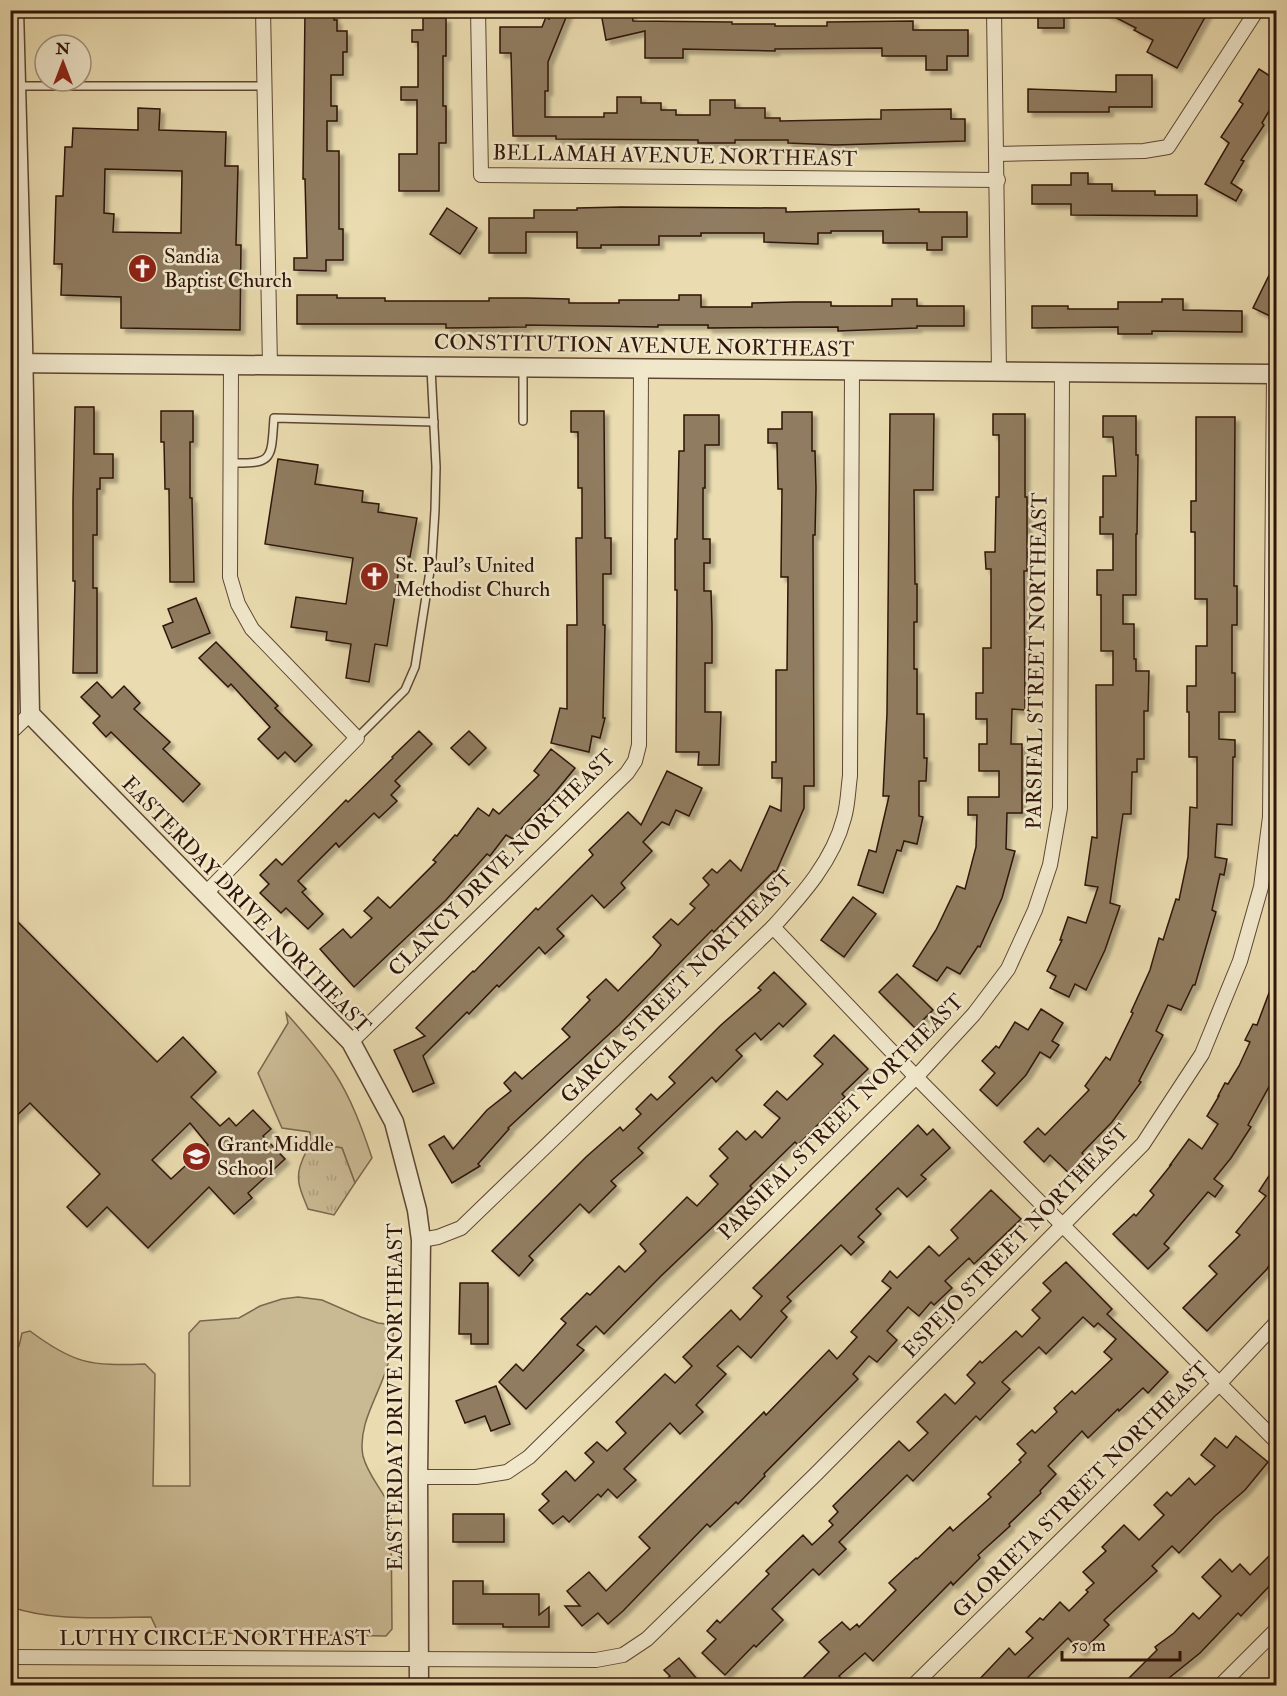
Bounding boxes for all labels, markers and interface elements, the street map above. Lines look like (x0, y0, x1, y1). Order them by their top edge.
north arrow (33, 33, 93, 93)
text: N (55, 39, 71, 59)
street label: BELLAMAH AVENUE NORTHEAST (492, 139, 858, 173)
place label: Sandia Baptist Church (164, 243, 292, 294)
church icon: Sandia Baptist Church (127, 252, 159, 284)
street label: CONSTITUTION AVENUE NORTHEAST (434, 329, 855, 363)
street label: PARSIFAL STREET NORTHEAST (1021, 492, 1053, 830)
place label: St. Paul's United Methodist Church (395, 552, 550, 603)
church icon: St. Paul's United Methodist Church (358, 561, 390, 593)
street label: CLANCY DRIVE NORTHEAST (383, 743, 622, 982)
street label: EASTERDAY DRIVE NORTHEAST (116, 771, 377, 1040)
street label: GARCIA STREET NORTHEAST (555, 865, 799, 1109)
street label: PARSIFAL STREET NORTHEAST (712, 988, 970, 1246)
street label: ESPEJO STREET NORTHEAST (897, 1118, 1135, 1364)
place label: Grant Middle School (217, 1131, 334, 1182)
school or university icon: Grant Middle School (180, 1140, 212, 1172)
street label: EASTERDAY DRIVE NORTHEAST (382, 1223, 409, 1571)
street label: GLORIETA STREET NORTHEAST (947, 1356, 1215, 1624)
scale bar (1062, 1624, 1180, 1662)
street label: LUTHY CIRCLE NORTHEAST (59, 1625, 371, 1652)
text: 50 m (1071, 1634, 1106, 1657)

